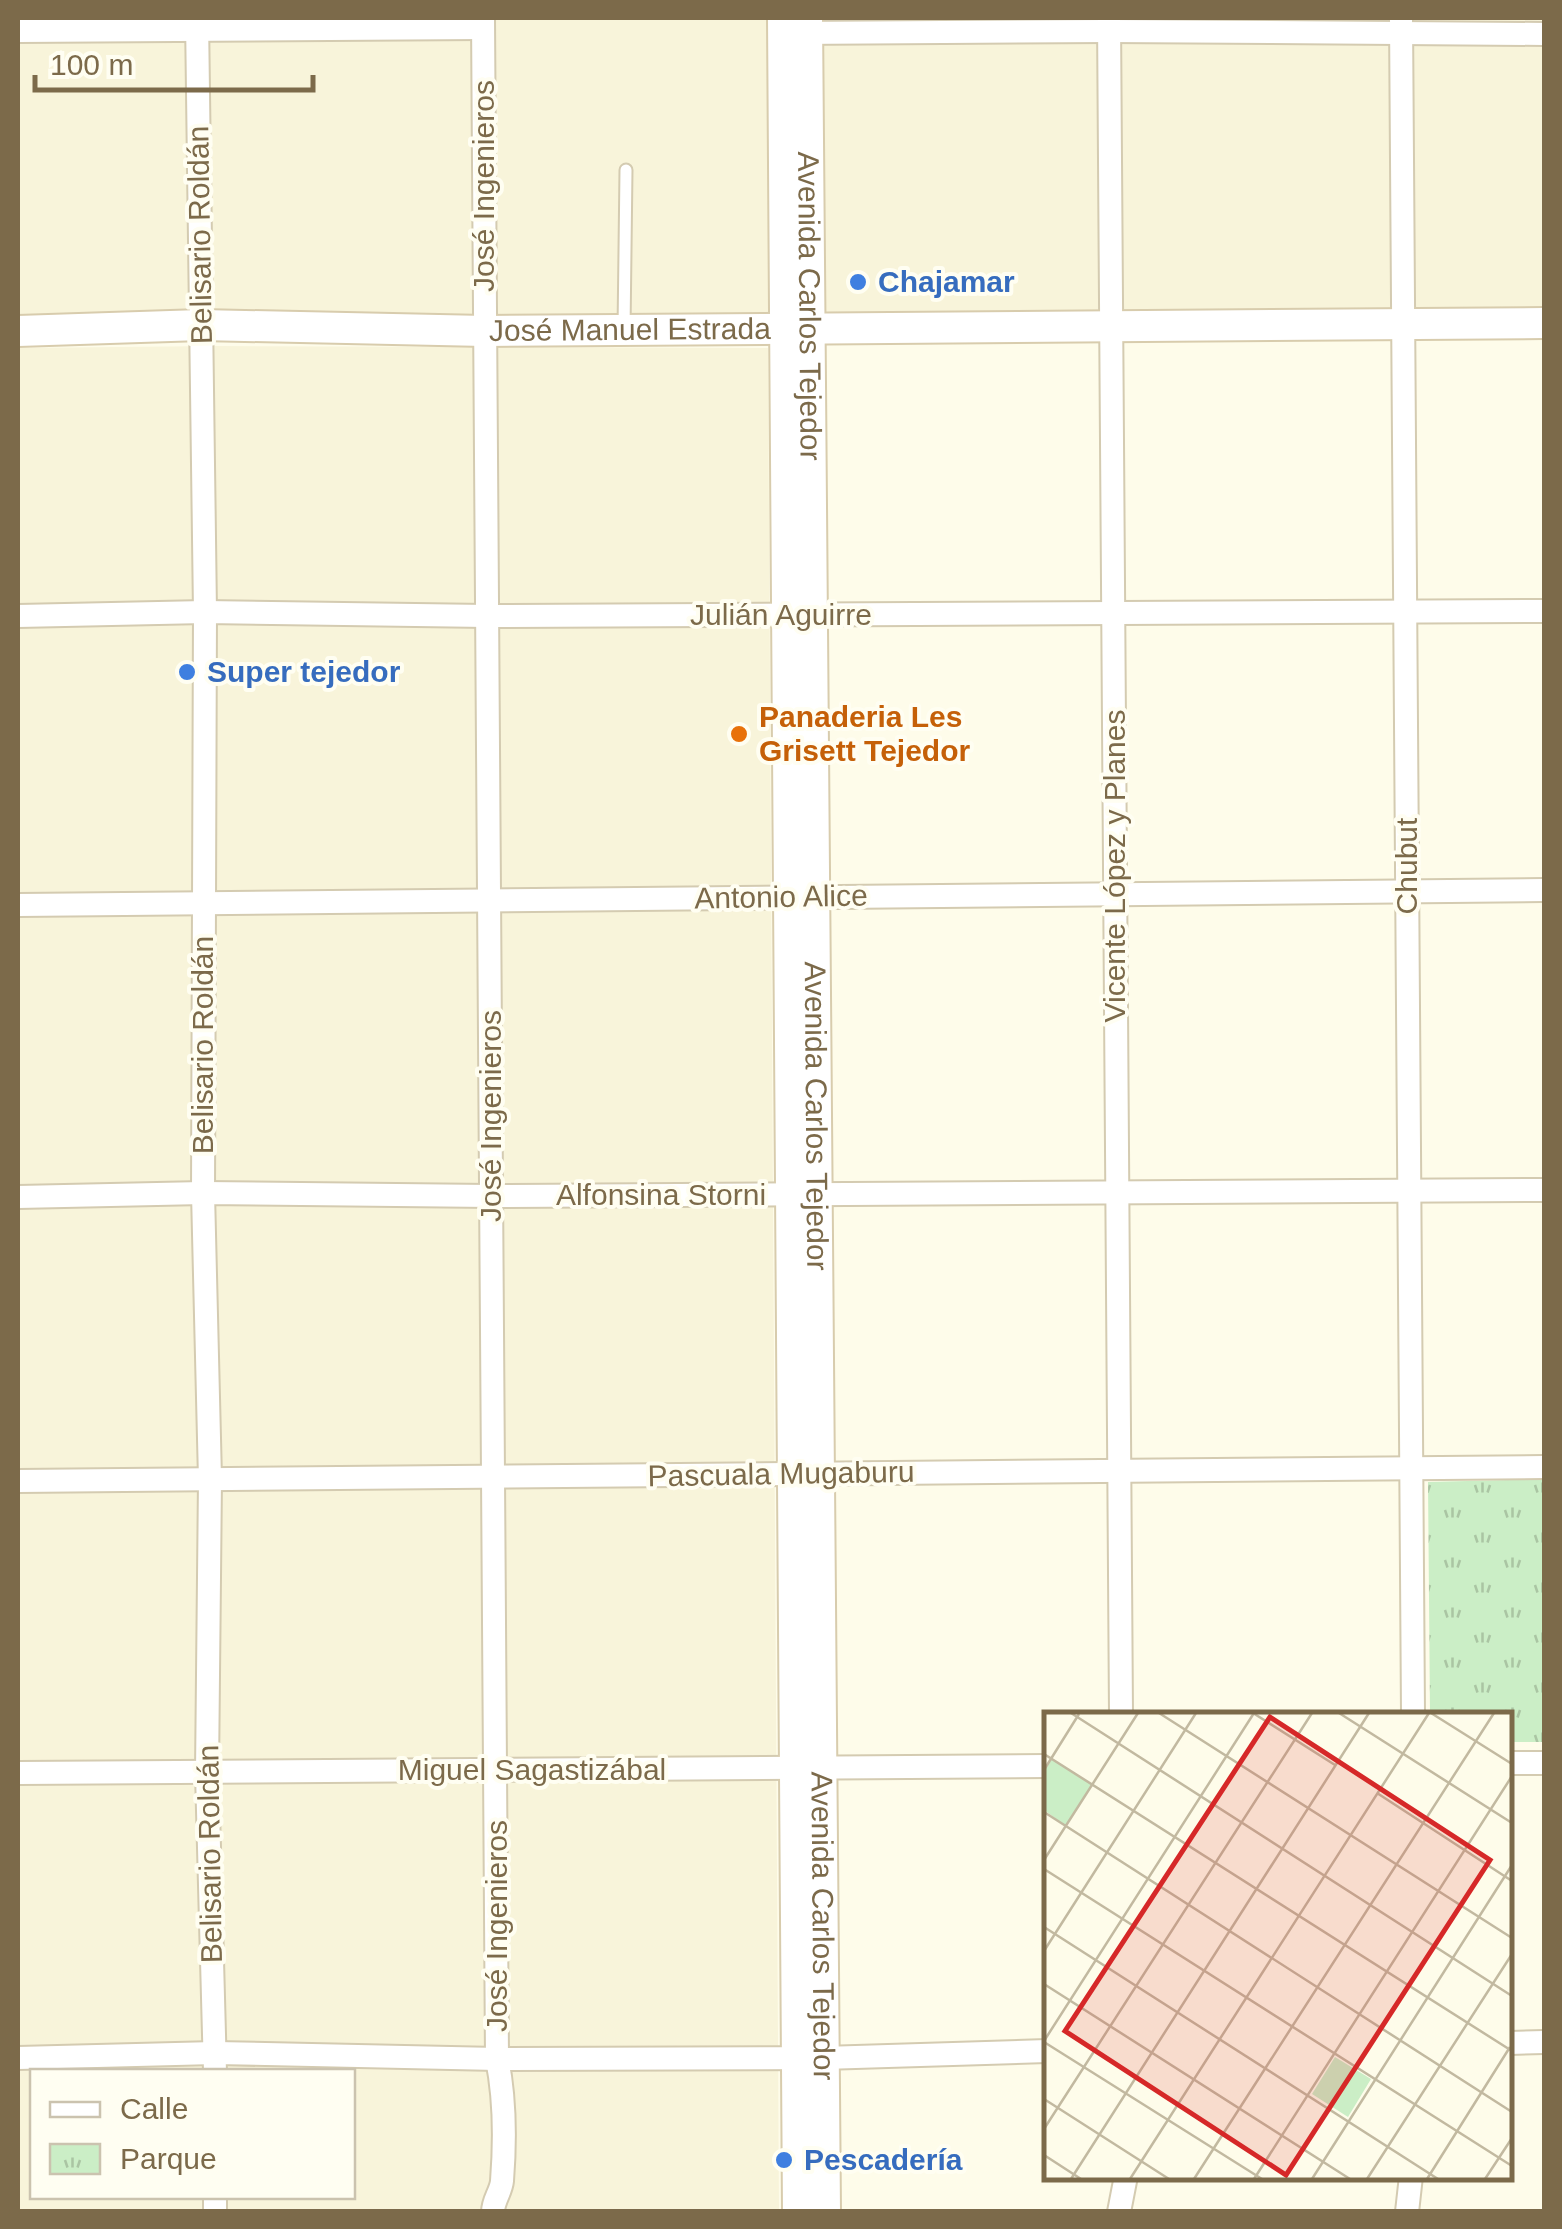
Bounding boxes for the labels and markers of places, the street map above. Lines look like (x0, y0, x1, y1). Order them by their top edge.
place label: Chajamar (878, 265, 1015, 298)
marker: Chajamar (847, 271, 869, 293)
place label: Super tejedor (207, 655, 401, 688)
marker: Super tejedor (176, 661, 198, 683)
place label: Panaderia Les Grisett Tejedor (759, 700, 970, 767)
marker: Panaderia Les Grisett Tejedor (728, 723, 750, 745)
place label: Pescadería (804, 2143, 963, 2176)
marker: Pescadería (773, 2149, 795, 2171)

